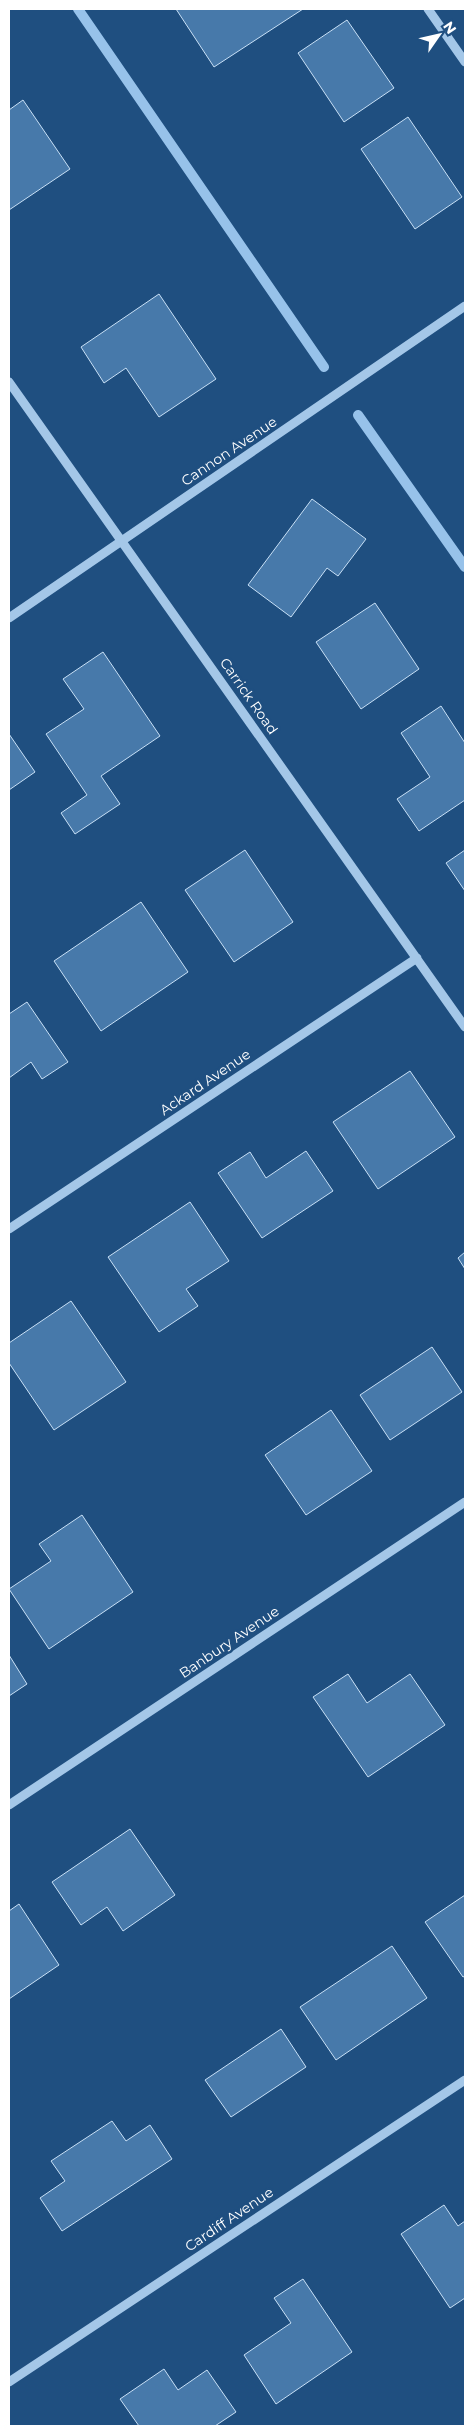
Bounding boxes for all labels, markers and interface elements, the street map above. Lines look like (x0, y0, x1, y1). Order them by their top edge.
north arrow (414, 10, 464, 60)
text: N (439, 18, 460, 37)
street label: Cannon Avenue (178, 412, 280, 490)
street label: Carrick Road (216, 654, 282, 738)
street label: Ackard Avenue (156, 1045, 254, 1119)
street label: Banbury Avenue (176, 1602, 282, 1682)
street label: Cardiff Avenue (181, 2183, 277, 2255)

